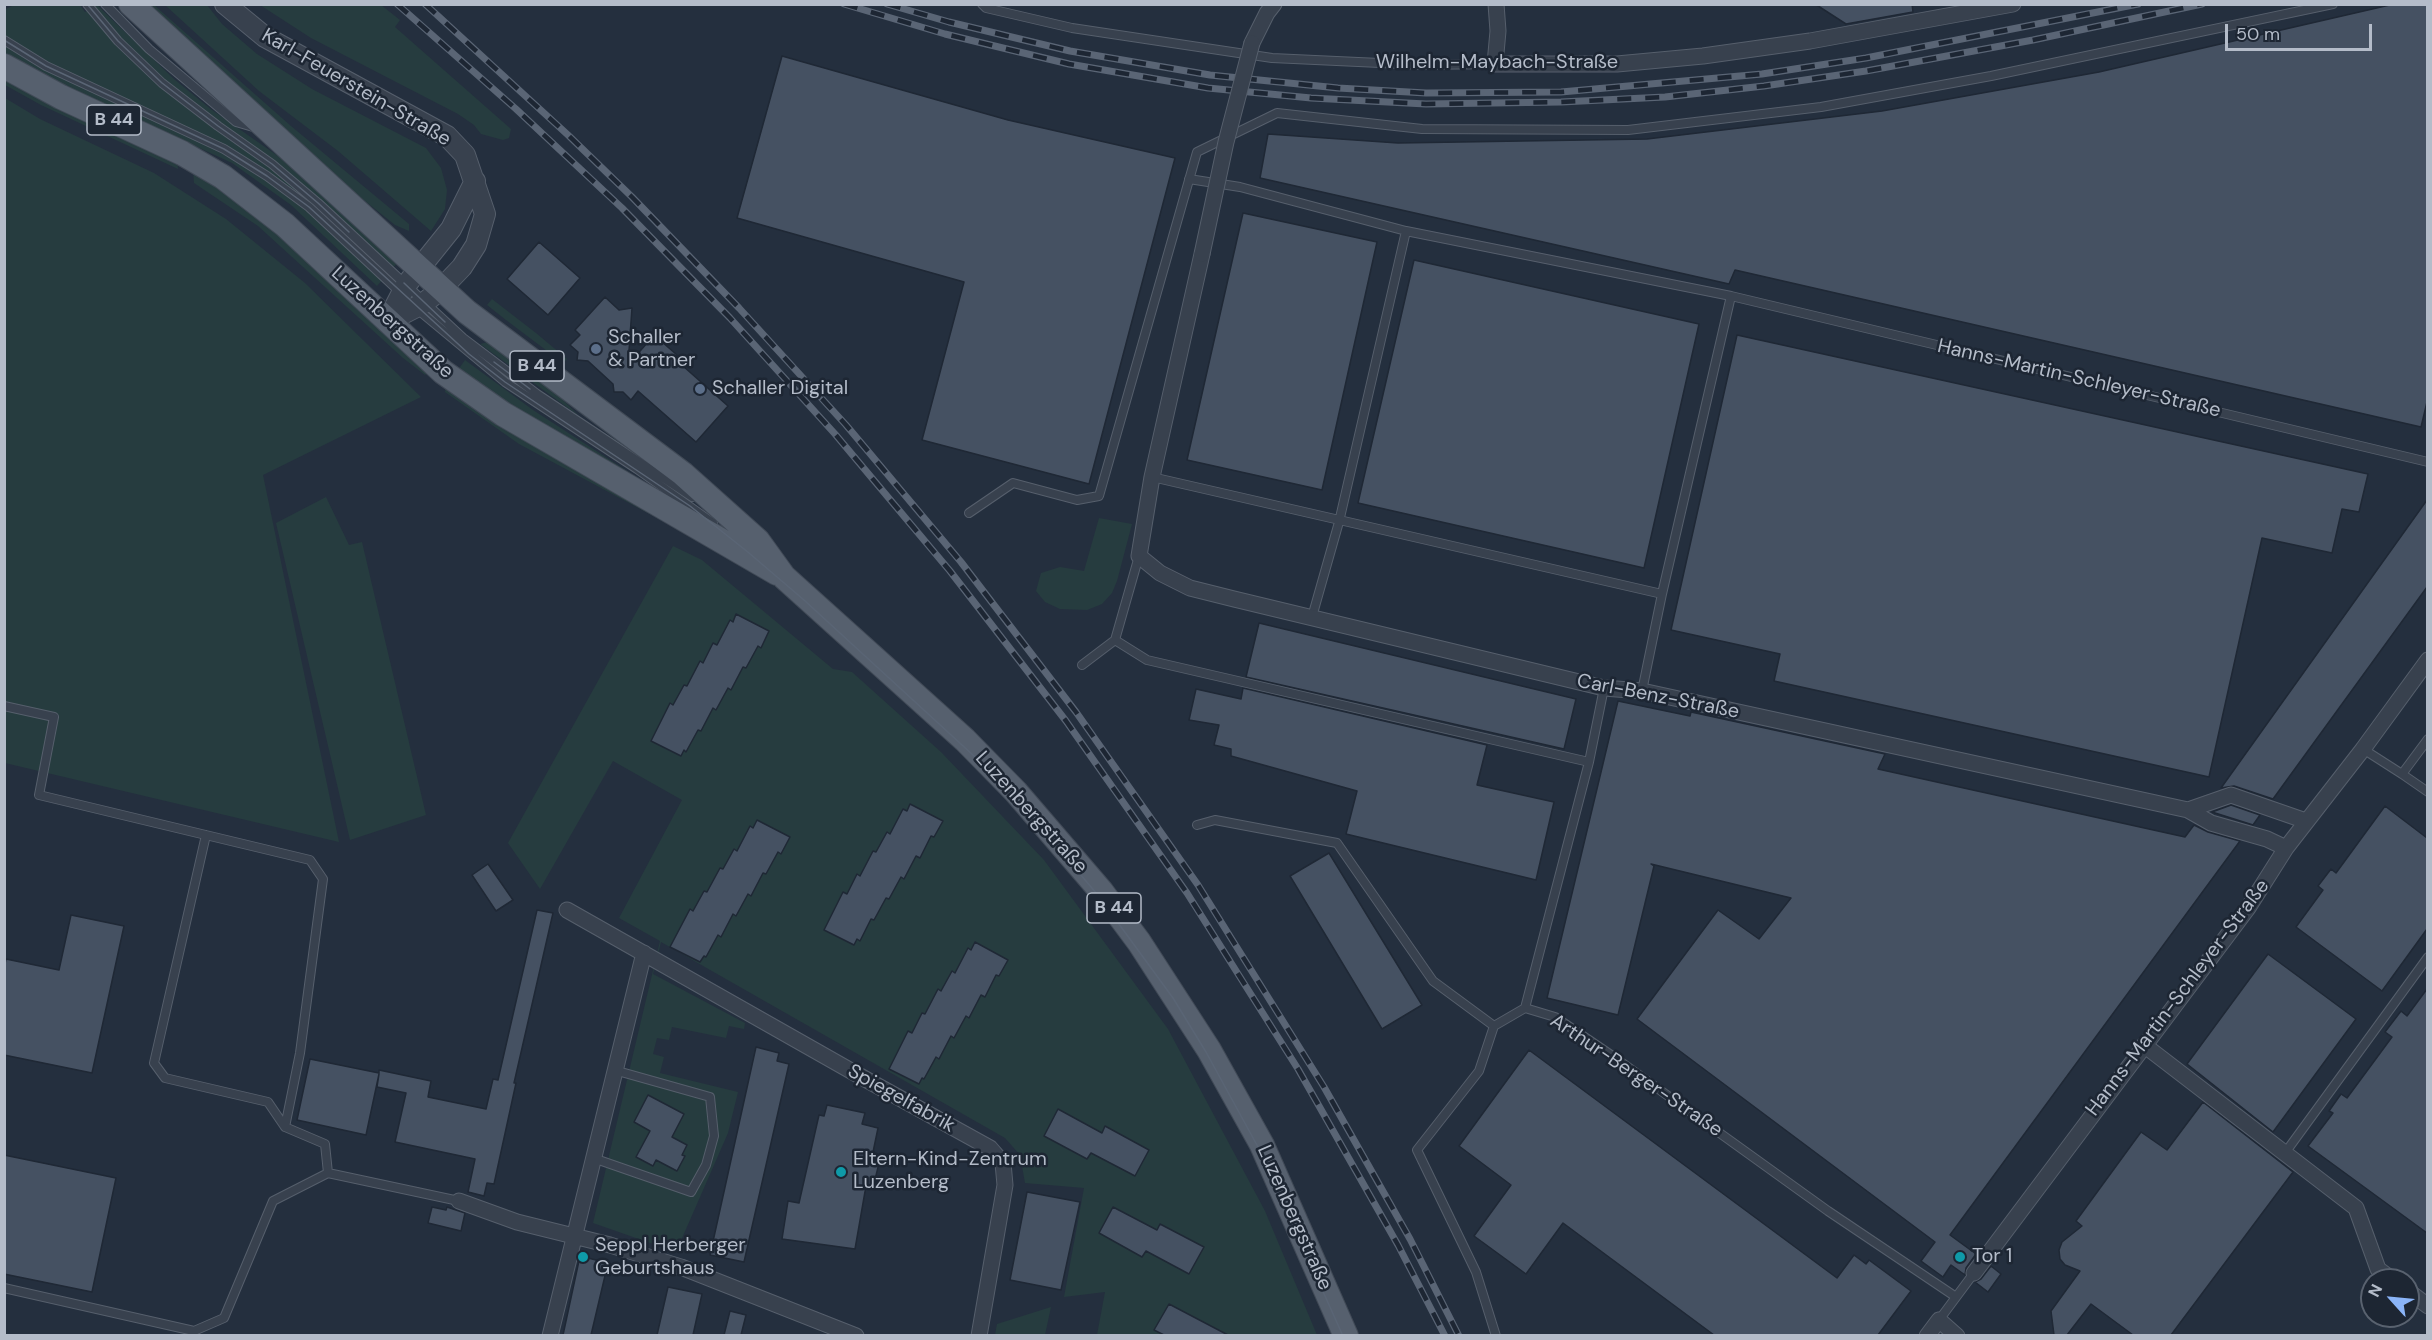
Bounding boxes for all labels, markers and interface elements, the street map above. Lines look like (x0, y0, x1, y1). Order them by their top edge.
scale bar (2228, 12, 2375, 50)
text: 50 m (2236, 22, 2280, 46)
street label: Karl-Feuerstein-Straße (257, 24, 455, 152)
street label: Wilhelm-Maybach-Straße (1376, 51, 1618, 75)
road number: B 44 (87, 105, 141, 135)
street label: Luzenbergstraße (326, 262, 458, 384)
place label: Schaller & Partner (608, 326, 695, 373)
street label: Hanns-Martin-Schleyer-Straße (1935, 335, 2223, 423)
marker: Schaller & Partner (589, 342, 603, 356)
road number: B 44 (510, 351, 564, 381)
place label: Schaller Digital (712, 377, 848, 401)
marker: Schaller Digital (693, 382, 707, 396)
street label: Carl-Benz-Straße (1575, 669, 1741, 725)
street label: Luzenbergstraße (970, 747, 1092, 879)
street label: Hanns-Martin-Schleyer-Straße (2081, 875, 2275, 1121)
road number: B 44 (1087, 893, 1141, 923)
street label: Arthur-Berger-Straße (1545, 1009, 1727, 1143)
street label: Spiegelfabrik (843, 1060, 959, 1138)
street label: Luzenbergstraße (1251, 1142, 1337, 1294)
place label: Eltern-Kind-Zentrum Luzenberg (853, 1148, 1047, 1195)
marker: Eltern-Kind-Zentrum Luzenberg (834, 1165, 848, 1179)
place label: Seppl Herberger Geburtshaus (595, 1234, 746, 1281)
place label: Tor 1 (1972, 1245, 2012, 1269)
marker: Seppl Herberger Geburtshaus (576, 1250, 590, 1264)
marker: Tor 1 (1953, 1250, 1967, 1264)
north arrow (2360, 1268, 2420, 1328)
text: N (2363, 1281, 2387, 1300)

